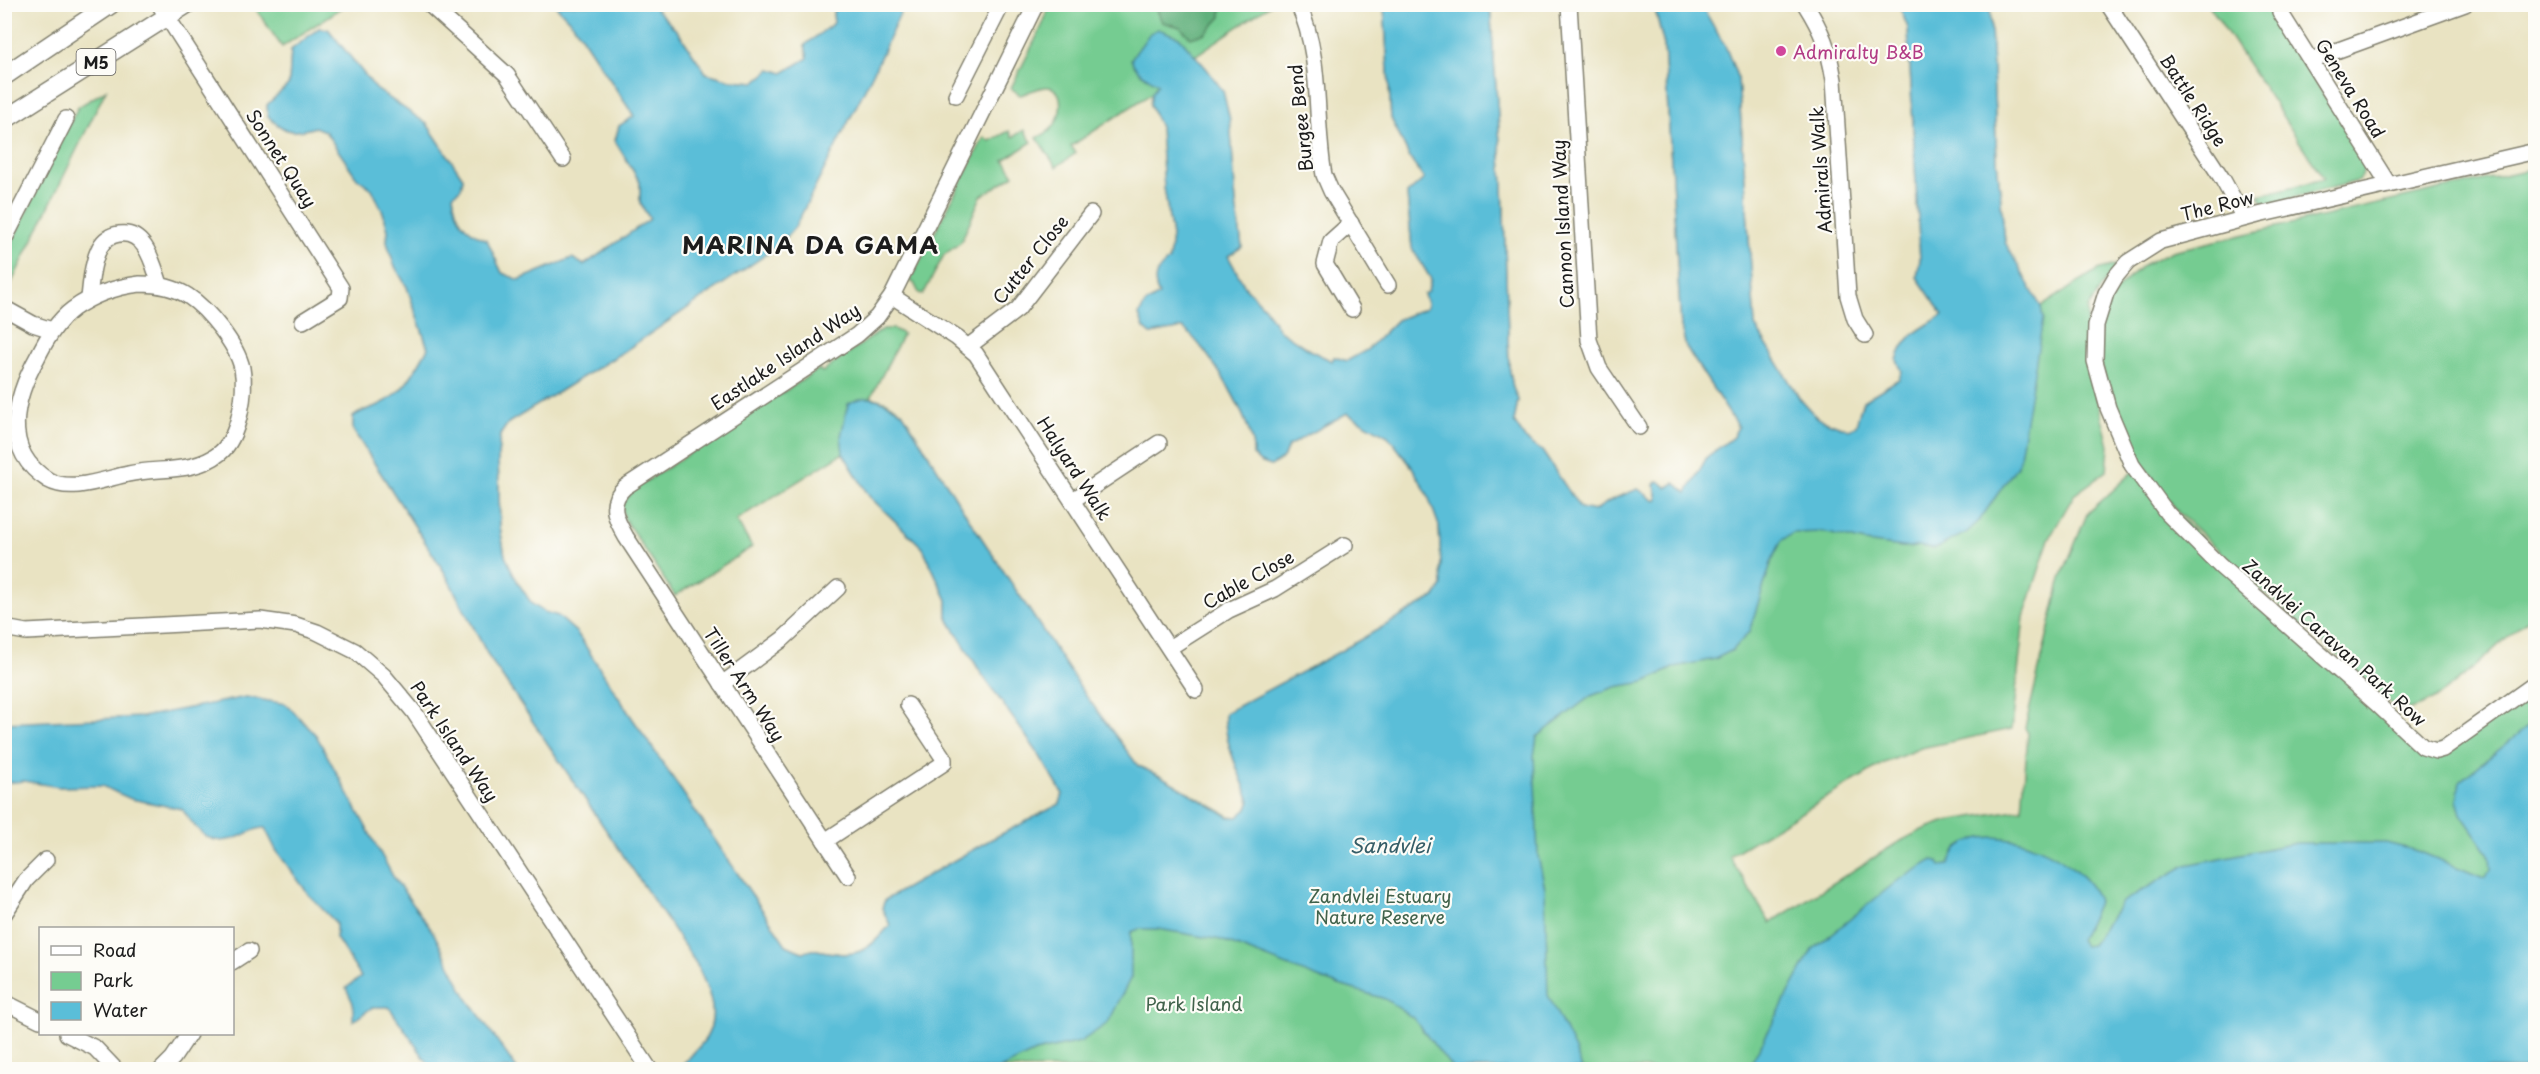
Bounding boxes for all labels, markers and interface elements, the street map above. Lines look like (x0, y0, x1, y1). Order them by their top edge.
street label: Geneva Road (2310, 33, 2392, 143)
place label: Admiralty B&B (1793, 38, 1924, 65)
marker: Admiralty B&B (1774, 44, 1788, 58)
road number: M5 (76, 49, 116, 75)
street label: Battle Ridge (2154, 49, 2234, 151)
street label: Burgee Bend (1281, 63, 1319, 173)
street label: Sonnet Quay (240, 103, 324, 213)
street label: Admirals Walk (1802, 105, 1838, 235)
street label: Cannon Island Way (1544, 139, 1580, 309)
street label: The Row (2178, 183, 2256, 227)
street label: Cutter Close (986, 209, 1074, 309)
district label: MARINA DA GAMA (682, 226, 940, 262)
street label: Eastlake Island Way (705, 296, 865, 416)
street label: Halyard Walk (1031, 411, 1119, 525)
street label: Cable Close (1197, 543, 1299, 615)
street label: Zandvlei Caravan Park Row (2237, 552, 2433, 732)
street label: Tiller Arm Way (698, 621, 792, 747)
street label: Park Island Way (404, 675, 506, 807)
water label: Sandvlei (1350, 830, 1434, 860)
park label: Zandvlei Estuary Nature Reserve (1308, 882, 1452, 930)
legend (39, 927, 234, 1035)
text: Road (93, 936, 137, 963)
text: Park (93, 966, 133, 993)
park label: Park Island (1146, 990, 1242, 1017)
text: Water (93, 996, 148, 1023)

